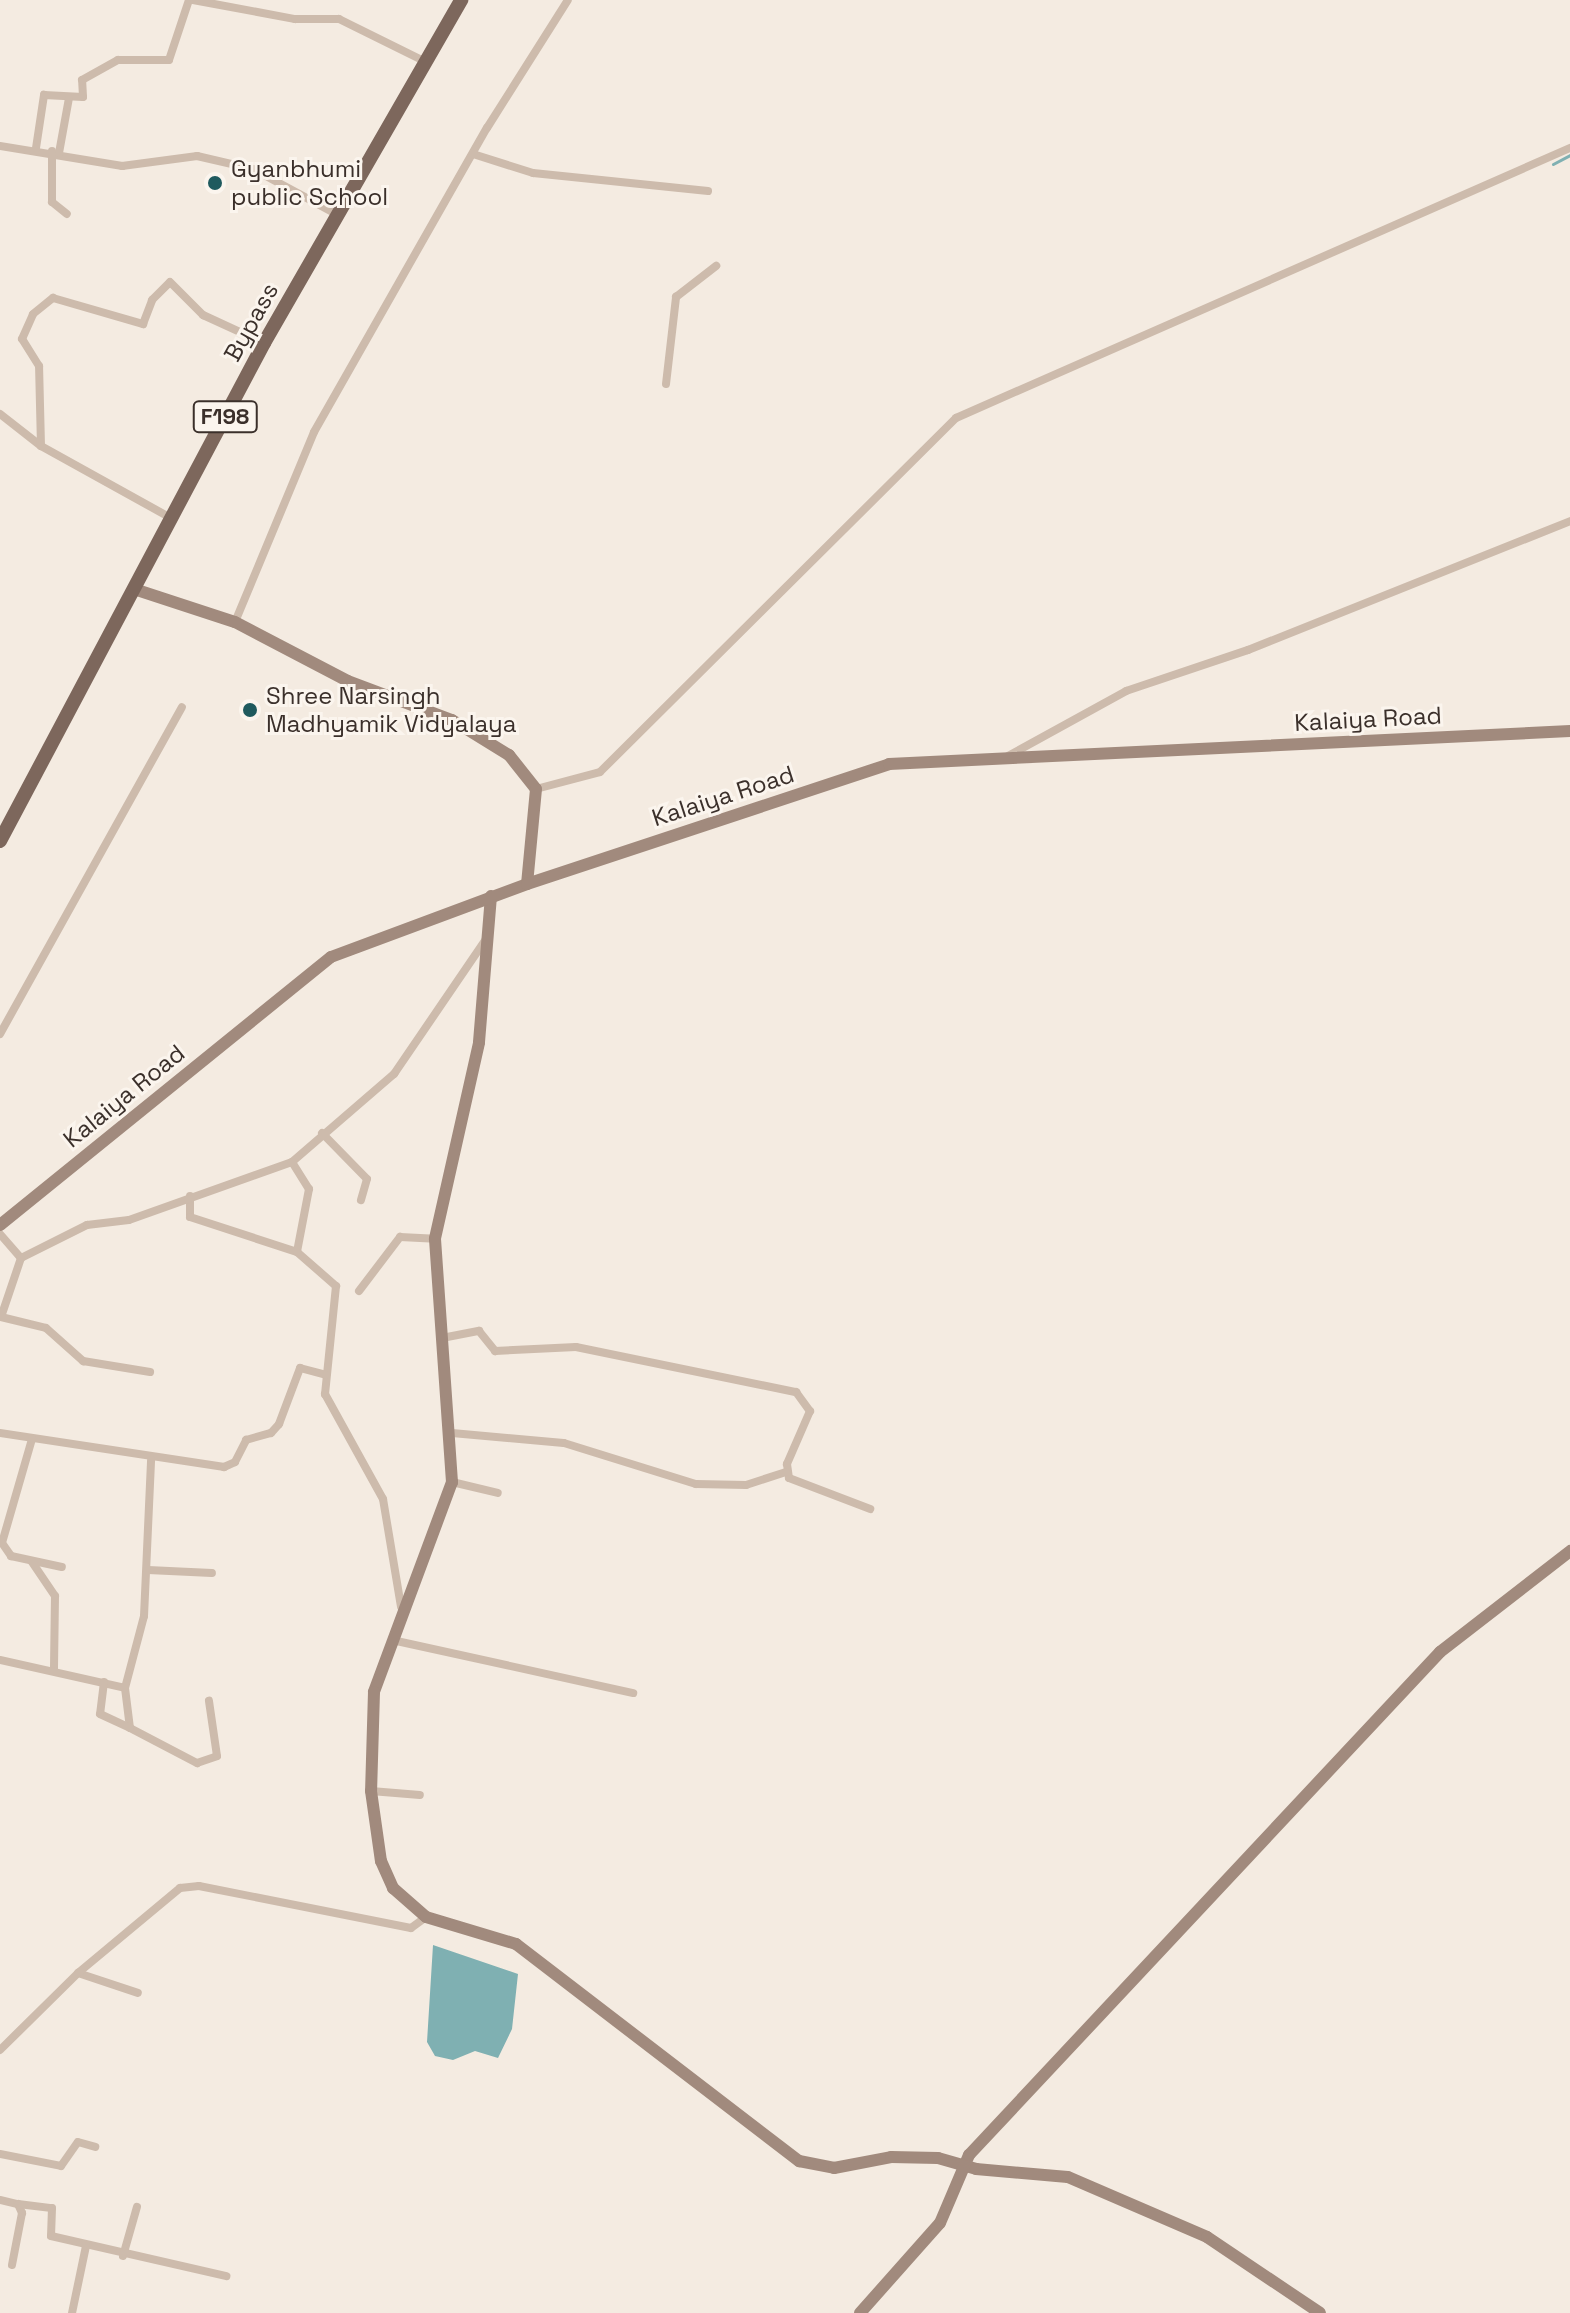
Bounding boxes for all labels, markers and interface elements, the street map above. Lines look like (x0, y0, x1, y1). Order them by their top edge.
place label: Gyanbhumi public School (231, 155, 388, 211)
marker: Gyanbhumi public School (206, 174, 224, 192)
street label: Bypass (218, 278, 284, 366)
road number: F198 (191, 399, 259, 435)
place label: Shree Narsingh Madhyamik Vidyalaya (266, 682, 517, 738)
marker: Shree Narsingh Madhyamik Vidyalaya (241, 701, 259, 719)
street label: Kalaiya Road (1294, 701, 1442, 737)
street label: Kalaiya Road (648, 760, 798, 832)
street label: Kalaiya Road (58, 1038, 190, 1154)

